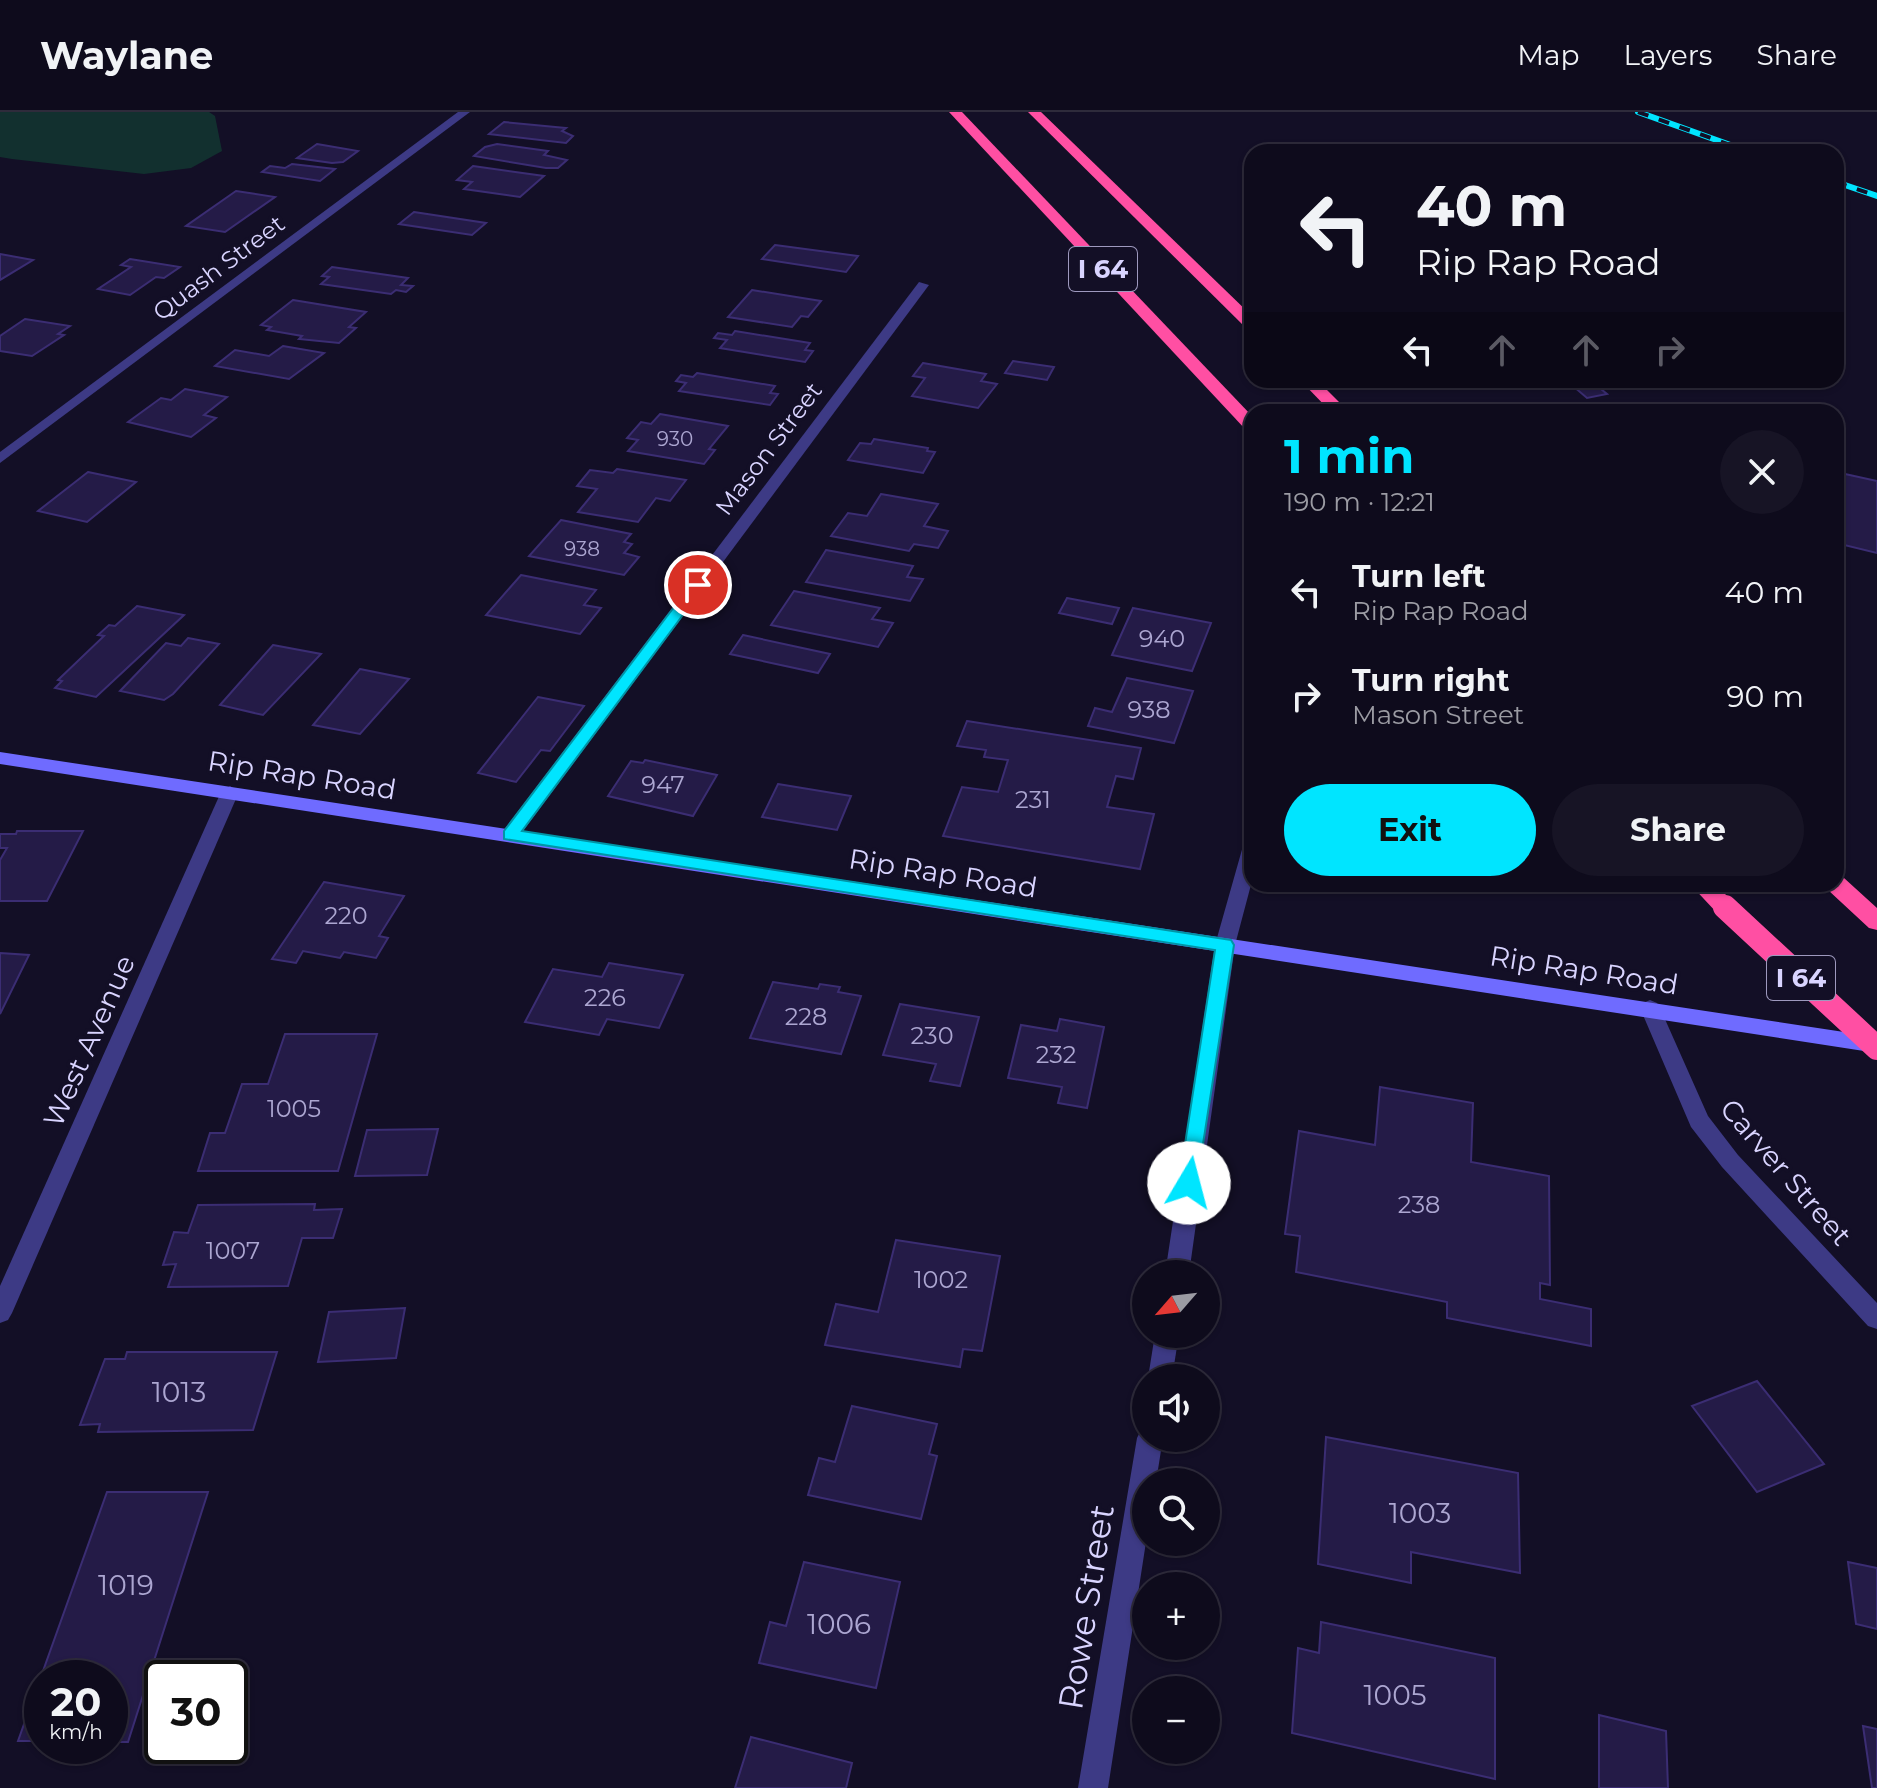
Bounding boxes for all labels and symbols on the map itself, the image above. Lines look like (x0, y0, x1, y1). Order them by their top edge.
street label: Quash Street (147, 209, 290, 326)
road number: I 64 (1069, 247, 1137, 291)
street label: Mason Street (709, 376, 828, 521)
house number: 930 (657, 427, 693, 451)
house number: 938 (564, 537, 600, 561)
pin (664, 551, 732, 619)
house number: 940 (1139, 624, 1185, 653)
house number: 938 (1127, 695, 1171, 724)
street label: Rip Rap Road (205, 743, 399, 807)
house number: 947 (641, 770, 685, 799)
house number: 231 (1015, 785, 1051, 814)
street label: Rip Rap Road (846, 841, 1040, 905)
house number: 220 (324, 901, 368, 930)
street label: Rip Rap Road (1487, 938, 1681, 1002)
street label: West Avenue (36, 950, 142, 1132)
road number: I 64 (1767, 956, 1835, 1000)
house number: 226 (584, 983, 626, 1012)
house number: 228 (785, 1002, 827, 1031)
house number: 230 (910, 1021, 954, 1050)
house number: 232 (1036, 1040, 1076, 1069)
street label: Carver Street (1713, 1092, 1859, 1252)
house number: 1005 (267, 1094, 321, 1123)
position arrow (1147, 1141, 1231, 1225)
house number: 238 (1398, 1190, 1440, 1219)
house number: 1007 (206, 1236, 260, 1265)
north arrow (1132, 1260, 1220, 1348)
house number: 1002 (914, 1265, 968, 1294)
house number: 1013 (152, 1375, 206, 1409)
house number: 1003 (1389, 1496, 1451, 1530)
street label: Rowe Street (1049, 1501, 1123, 1713)
house number: 1019 (98, 1568, 154, 1602)
house number: 1006 (807, 1607, 871, 1641)
speed limit sign: 30 (144, 1660, 248, 1764)
house number: 1005 (1363, 1678, 1427, 1712)

